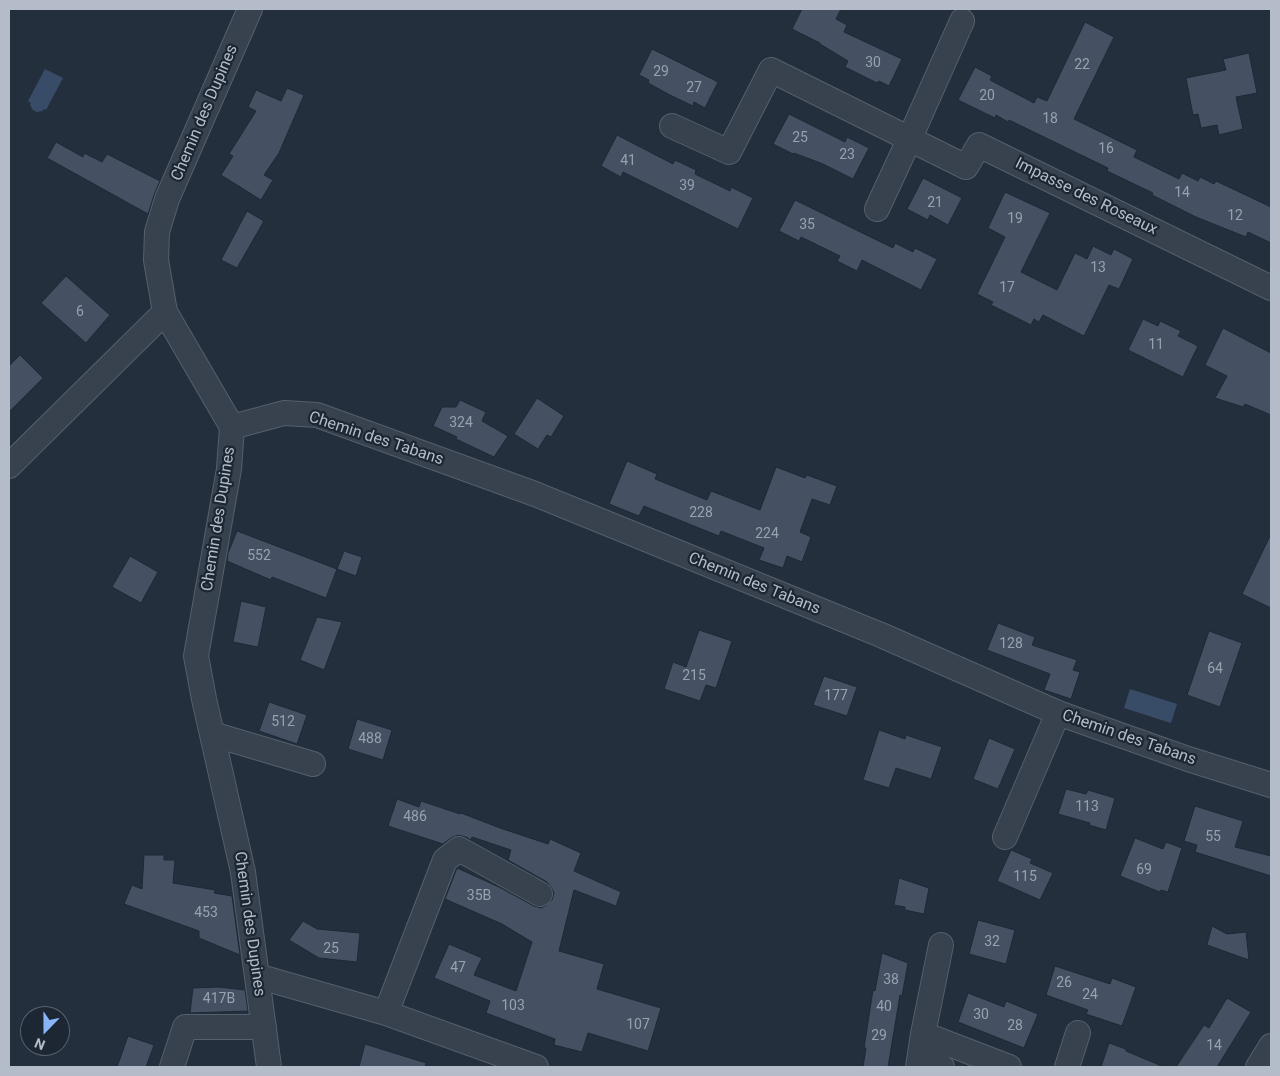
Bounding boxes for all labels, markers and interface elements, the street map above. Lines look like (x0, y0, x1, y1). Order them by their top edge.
street label: Chemin des Dupines (168, 42, 242, 184)
house number: 30 (865, 55, 881, 71)
house number: 22 (1074, 57, 1090, 73)
house number: 29 (653, 64, 669, 80)
house number: 27 (686, 80, 702, 96)
house number: 20 (979, 88, 995, 104)
house number: 18 (1042, 111, 1058, 127)
house number: 25 (792, 130, 808, 146)
house number: 16 (1098, 141, 1114, 157)
house number: 23 (839, 147, 855, 163)
house number: 41 (620, 153, 636, 169)
street label: Impasse des Roseaux (1012, 154, 1160, 240)
house number: 39 (679, 178, 695, 194)
house number: 14 (1174, 185, 1190, 201)
house number: 21 (927, 195, 943, 211)
house number: 12 (1227, 208, 1243, 224)
house number: 19 (1007, 211, 1023, 227)
house number: 35 (799, 217, 815, 233)
house number: 13 (1090, 260, 1106, 276)
house number: 17 (999, 280, 1015, 296)
house number: 6 (76, 304, 84, 320)
house number: 11 (1148, 337, 1164, 353)
street label: Chemin des Tabans (306, 408, 446, 470)
house number: 324 (449, 415, 473, 431)
street label: Chemin des Dupines (198, 445, 240, 593)
house number: 228 (689, 505, 713, 521)
house number: 224 (755, 526, 779, 542)
house number: 552 (247, 548, 271, 564)
street label: Chemin des Tabans (685, 549, 823, 619)
house number: 128 (999, 636, 1023, 652)
house number: 64 (1207, 661, 1223, 677)
house number: 215 (682, 668, 706, 684)
house number: 177 (824, 688, 848, 704)
street label: Chemin des Tabans (1060, 706, 1198, 770)
house number: 512 (271, 714, 295, 730)
house number: 488 (358, 731, 382, 747)
house number: 113 (1075, 799, 1099, 815)
house number: 486 (403, 809, 427, 825)
house number: 55 (1205, 829, 1221, 845)
street label: Chemin des Dupines (229, 850, 269, 998)
house number: 69 (1136, 862, 1152, 878)
house number: 115 (1013, 869, 1037, 885)
house number: 35B (467, 888, 491, 904)
house number: 453 (194, 905, 218, 921)
house number: 32 (984, 934, 1000, 950)
house number: 25 (323, 941, 339, 957)
house number: 47 (450, 960, 466, 976)
house number: 38 (883, 972, 899, 988)
house number: 26 (1056, 975, 1072, 991)
house number: 24 (1082, 987, 1098, 1003)
house number: 417B (203, 991, 235, 1007)
house number: 103 (501, 998, 525, 1014)
house number: 40 (876, 999, 892, 1015)
north arrow (20, 1006, 70, 1056)
house number: 30 (973, 1007, 989, 1023)
house number: 107 (626, 1017, 650, 1033)
house number: 28 (1007, 1018, 1023, 1034)
house number: 29 (871, 1028, 887, 1044)
text: N (32, 1035, 47, 1053)
house number: 14 (1206, 1038, 1222, 1054)

